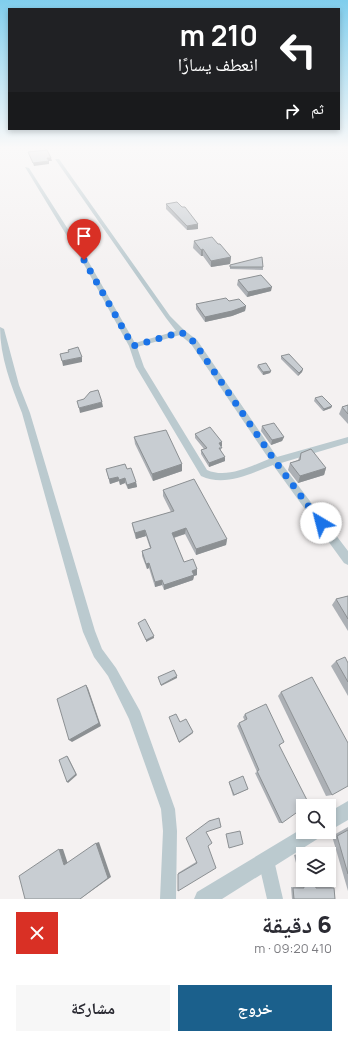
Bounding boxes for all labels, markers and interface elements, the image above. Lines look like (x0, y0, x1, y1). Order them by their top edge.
text: 210 m (180, 16, 258, 54)
icon: left (272, 24, 324, 76)
text: انعطف يسارًا (178, 52, 258, 76)
text: ثم (311, 98, 324, 119)
icon: right (281, 100, 303, 122)
pin (67, 219, 101, 260)
icon: arrive (73, 225, 95, 247)
position arrow (300, 502, 342, 544)
map controls (296, 799, 336, 887)
button: search (296, 799, 336, 839)
button: layers (296, 847, 336, 887)
text: 6 دقيقة (262, 907, 332, 940)
button: close (16, 912, 58, 954)
text: 410 m · 09:20 (254, 939, 332, 957)
button: مشاركة (16, 985, 170, 1031)
button: خروج (178, 985, 332, 1031)

